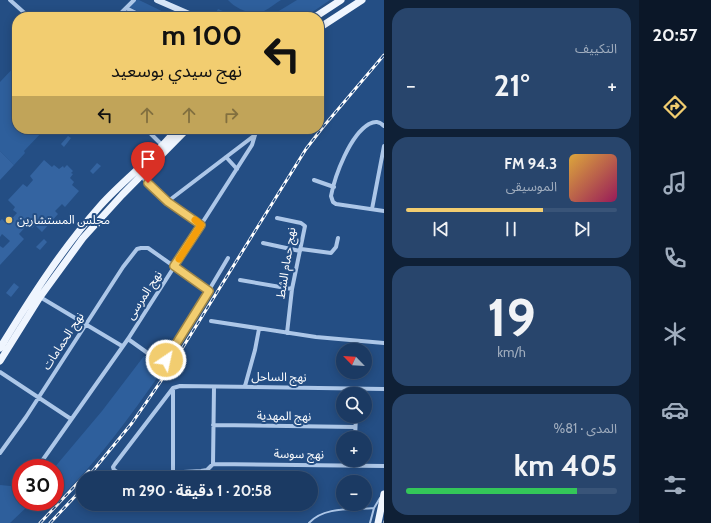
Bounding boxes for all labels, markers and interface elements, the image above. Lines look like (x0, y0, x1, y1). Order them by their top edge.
text: 100 m (161, 18, 242, 52)
text: 20:57 (652, 24, 698, 46)
icon: left (256, 28, 308, 80)
text: التكييف (575, 40, 617, 56)
text: نهج سيدي بوسعيد (111, 60, 242, 82)
text: 21° (494, 67, 529, 104)
text: − (406, 72, 416, 99)
text: + (607, 72, 617, 99)
icon: directions (661, 93, 689, 121)
icon: left (94, 104, 116, 126)
icon: ahead (136, 104, 158, 126)
icon: ahead (178, 104, 200, 126)
icon: right (220, 104, 242, 126)
pin (131, 142, 165, 183)
icon: arrive (137, 148, 159, 170)
text: 94.3 FM (504, 155, 557, 173)
icon: music (661, 169, 689, 197)
text: الموسيقى (506, 178, 557, 194)
place label: مجلس المستشارين (17, 212, 110, 227)
marker: مجلس المستشارين (4, 215, 14, 225)
icon: previous (430, 218, 452, 240)
icon: pause (500, 218, 522, 240)
icon: next (571, 218, 593, 240)
street label: نهج حمام الشط (272, 226, 301, 300)
icon: phone (661, 244, 689, 272)
street label: نهج المرسى (122, 267, 167, 323)
text: 19 (487, 286, 536, 349)
street label: نهج الحمامات (38, 309, 88, 373)
icon: climate (661, 320, 689, 348)
position arrow (145, 339, 187, 381)
north arrow (336, 343, 372, 379)
map controls (336, 343, 372, 511)
text: km/h (497, 344, 526, 360)
street label: نهج الساحل (251, 369, 307, 386)
button: search (336, 387, 372, 423)
icon: car (661, 396, 689, 424)
street label: نهج المهدية (257, 408, 311, 425)
text: المدى · 81% (553, 420, 617, 436)
button: + (336, 431, 372, 467)
street label: نهج سوسة (274, 446, 324, 463)
text: 405 km (514, 447, 617, 484)
speed limit sign: 30 (12, 459, 64, 511)
icon: filters (661, 471, 689, 499)
button: − (336, 475, 372, 511)
text: 20:58 · 1 دقيقة · 290 m (122, 482, 272, 500)

